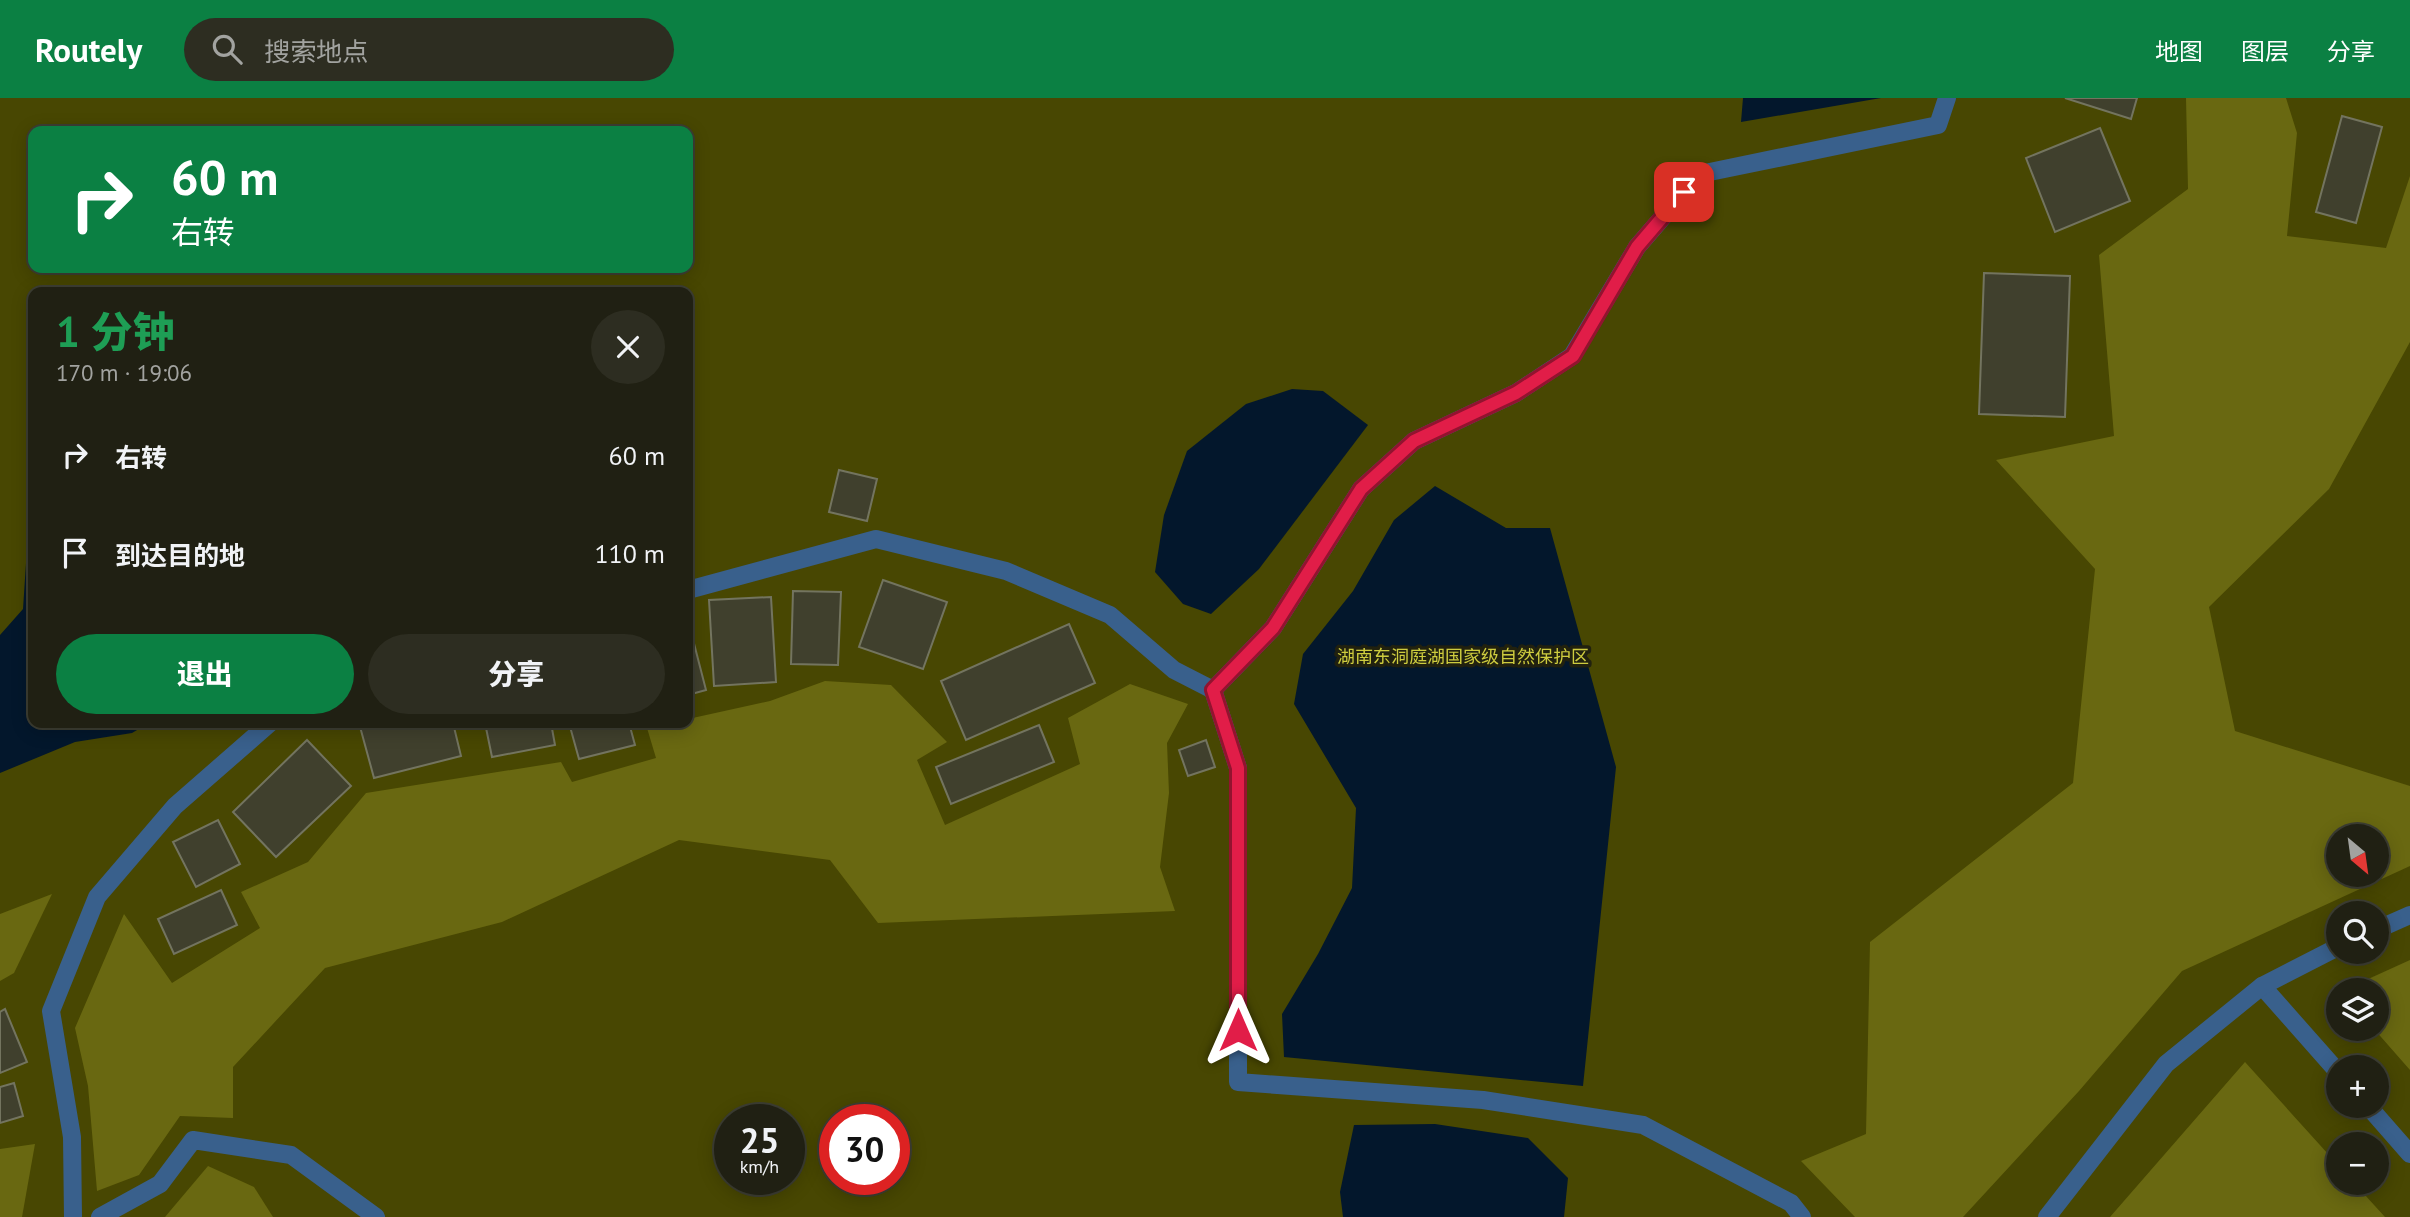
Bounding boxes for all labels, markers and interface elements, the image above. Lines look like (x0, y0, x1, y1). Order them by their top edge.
search box (184, 18, 674, 81)
text: Routely (35, 28, 142, 71)
icon: search (208, 30, 246, 68)
text: 搜索地点 (264, 35, 368, 68)
text: 地图 (2155, 36, 2203, 67)
text: 图层 (2241, 36, 2289, 67)
text: 分享 (2327, 36, 2375, 67)
text: 60 m (171, 145, 278, 209)
icon: right (56, 154, 147, 245)
pin (1654, 162, 1714, 222)
icon: arrive (1665, 173, 1703, 211)
text: 右转 (171, 211, 235, 253)
text: 1 分钟 (56, 304, 174, 359)
button: close (591, 310, 665, 384)
text: 170 m · 19:06 (56, 358, 192, 387)
icon: right (56, 436, 94, 474)
text: 60 m (609, 439, 665, 472)
text: 右转 (115, 441, 167, 474)
icon: arrive (56, 534, 94, 572)
text: 110 m (594, 537, 665, 570)
text: 到达目的地 (115, 539, 245, 572)
button: 退出 (56, 634, 354, 714)
button: 分享 (368, 634, 665, 714)
park label: 湖南东洞庭湖国家级自然保护区 (1337, 645, 1589, 668)
north arrow (2326, 824, 2389, 887)
map controls (2326, 824, 2389, 1195)
button: search (2326, 901, 2389, 964)
button: layers (2326, 978, 2389, 1041)
position arrow (1201, 993, 1275, 1067)
button: + (2326, 1055, 2389, 1118)
speed limit sign: 30 (819, 1104, 910, 1195)
text: 25 (740, 1117, 779, 1163)
button: − (2326, 1132, 2389, 1195)
text: km/h (740, 1155, 779, 1178)

